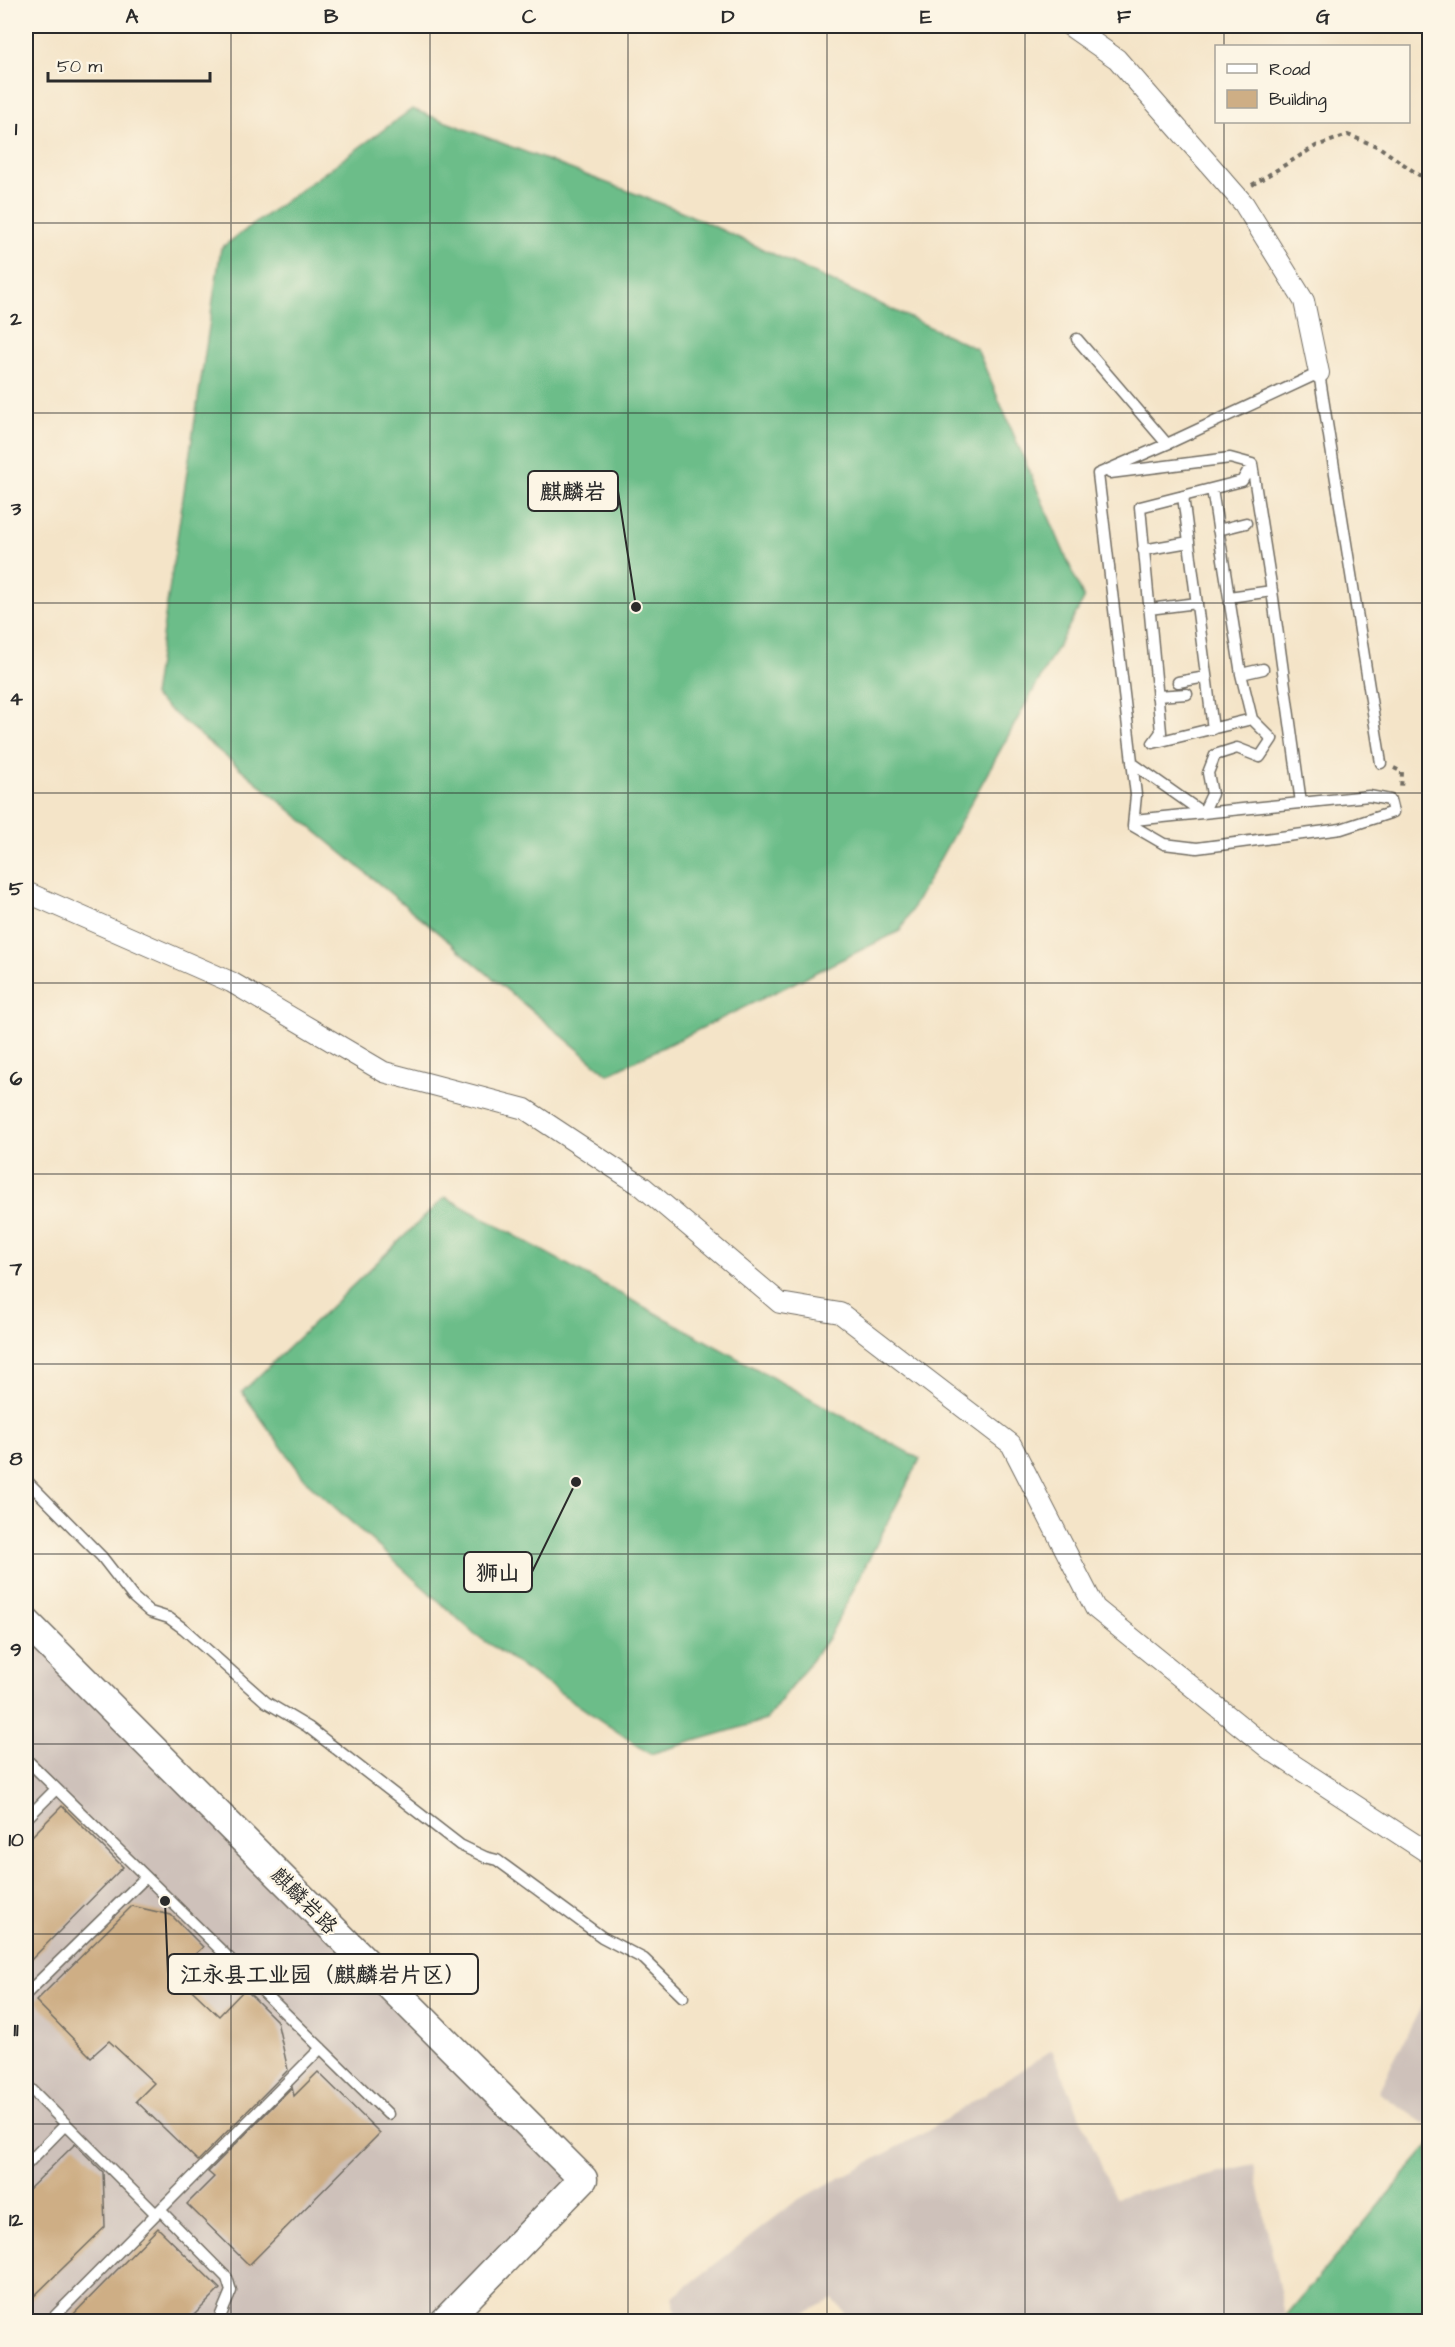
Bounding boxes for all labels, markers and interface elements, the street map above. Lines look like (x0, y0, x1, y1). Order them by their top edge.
text: A (126, 3, 139, 31)
text: B (324, 3, 339, 31)
text: C (522, 3, 537, 31)
text: D (722, 3, 735, 31)
text: E (920, 3, 932, 31)
text: F (1117, 3, 1132, 31)
text: G (1316, 3, 1330, 31)
scale bar (48, 45, 210, 83)
legend (1215, 45, 1410, 123)
text: 50 m (57, 54, 102, 79)
text: Road (1269, 57, 1310, 82)
text: Building (1269, 87, 1327, 113)
text: 1 (15, 115, 18, 143)
text: 2 (9, 305, 22, 333)
callout: 麒麟岩 (528, 471, 618, 511)
text: 麒麟岩 (540, 477, 606, 508)
text: 3 (10, 495, 22, 523)
text: 4 (9, 685, 23, 713)
text: 5 (9, 875, 24, 903)
text: 6 (10, 1065, 23, 1093)
text: 7 (9, 1255, 23, 1283)
text: 8 (10, 1445, 23, 1473)
callout: 狮山 (464, 1552, 532, 1592)
text: 狮山 (476, 1558, 520, 1589)
text: 9 (10, 1636, 22, 1664)
text: 10 (8, 1826, 24, 1854)
street label: 麒麟岩路 (264, 1861, 344, 1941)
callout: 江永县工业园（麒麟岩片区） (168, 1954, 478, 1994)
text: 江永县工业园（麒麟岩片区） (180, 1960, 466, 1991)
text: 11 (13, 2016, 19, 2044)
text: 12 (9, 2206, 24, 2234)

